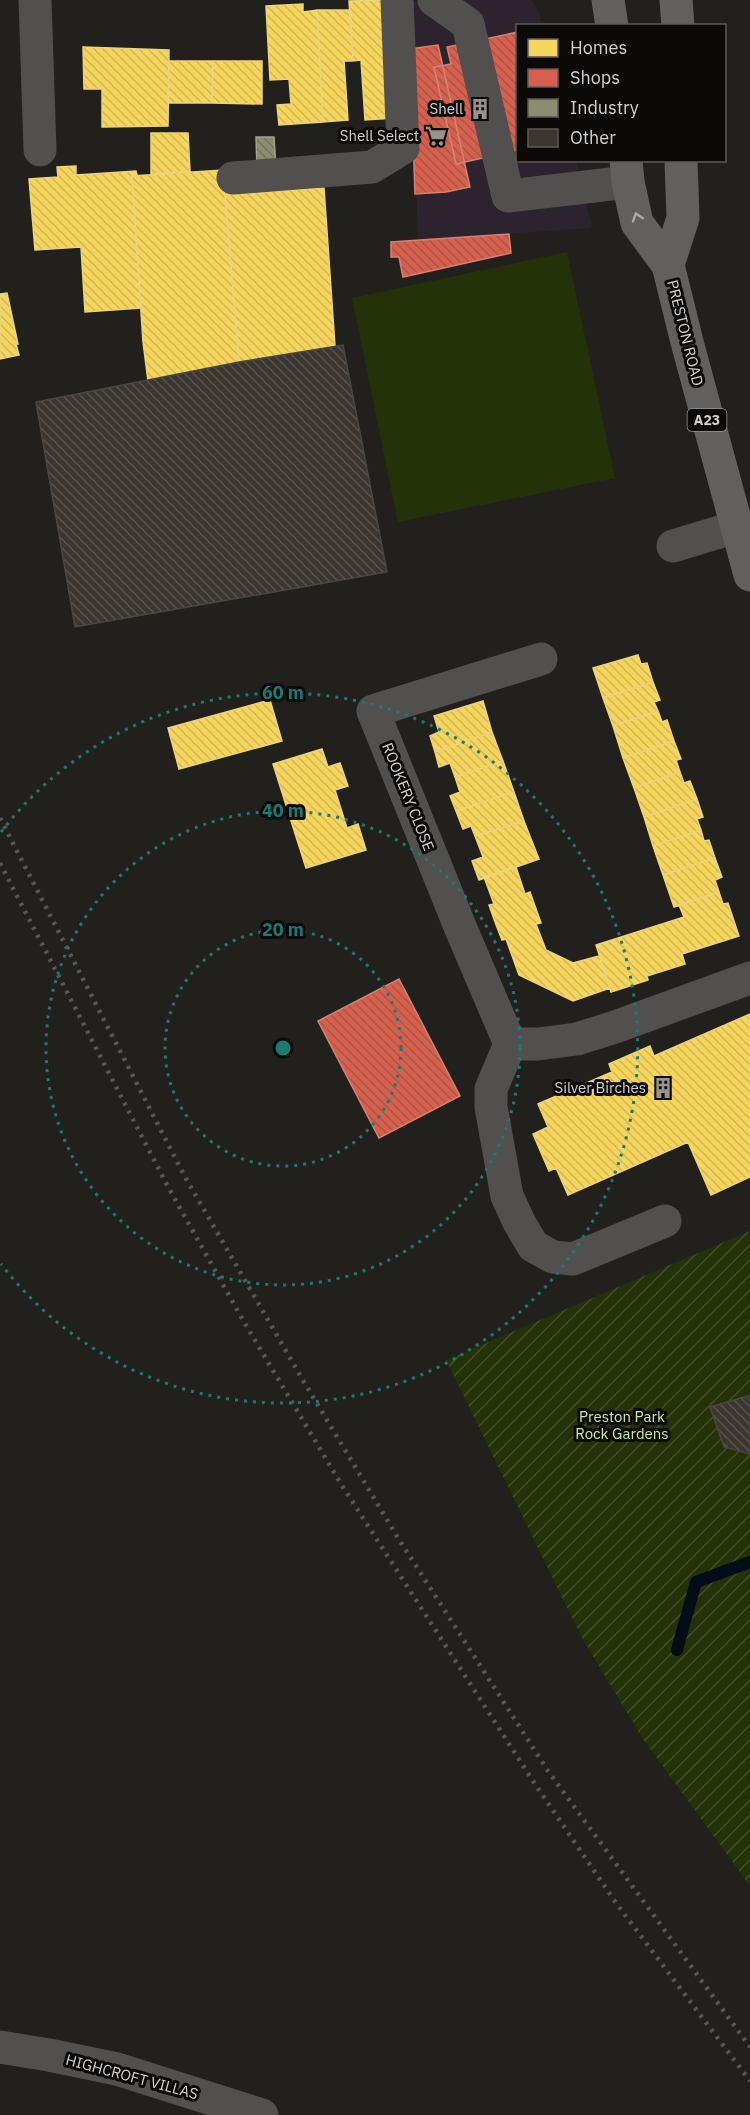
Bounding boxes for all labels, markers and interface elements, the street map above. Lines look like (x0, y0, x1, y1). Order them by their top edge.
legend (516, 24, 726, 162)
text: Homes (570, 36, 627, 59)
text: Shops (570, 66, 620, 89)
text: Industry (570, 96, 639, 119)
building icon: Shell (468, 97, 492, 121)
place label: Shell (429, 99, 463, 118)
supermarket icon: Shell Select (424, 124, 448, 148)
place label: Shell Select (340, 126, 419, 145)
text: Other (570, 126, 616, 149)
one-way arrow (632, 212, 644, 223)
street label: PRESTON ROAD (663, 278, 708, 388)
road number: A23 (688, 409, 726, 431)
text: 60 m (262, 681, 304, 704)
street label: ROOKERY CLOSE (378, 740, 439, 854)
text: 40 m (262, 799, 304, 822)
text: 20 m (262, 918, 304, 941)
centre of rings (273, 1038, 293, 1058)
building icon: Silver Birches (651, 1076, 675, 1100)
place label: Silver Birches (554, 1078, 646, 1097)
park label: Preston Park Rock Gardens (575, 1407, 669, 1443)
street label: HIGHCROFT VILLAS (64, 2050, 200, 2103)

